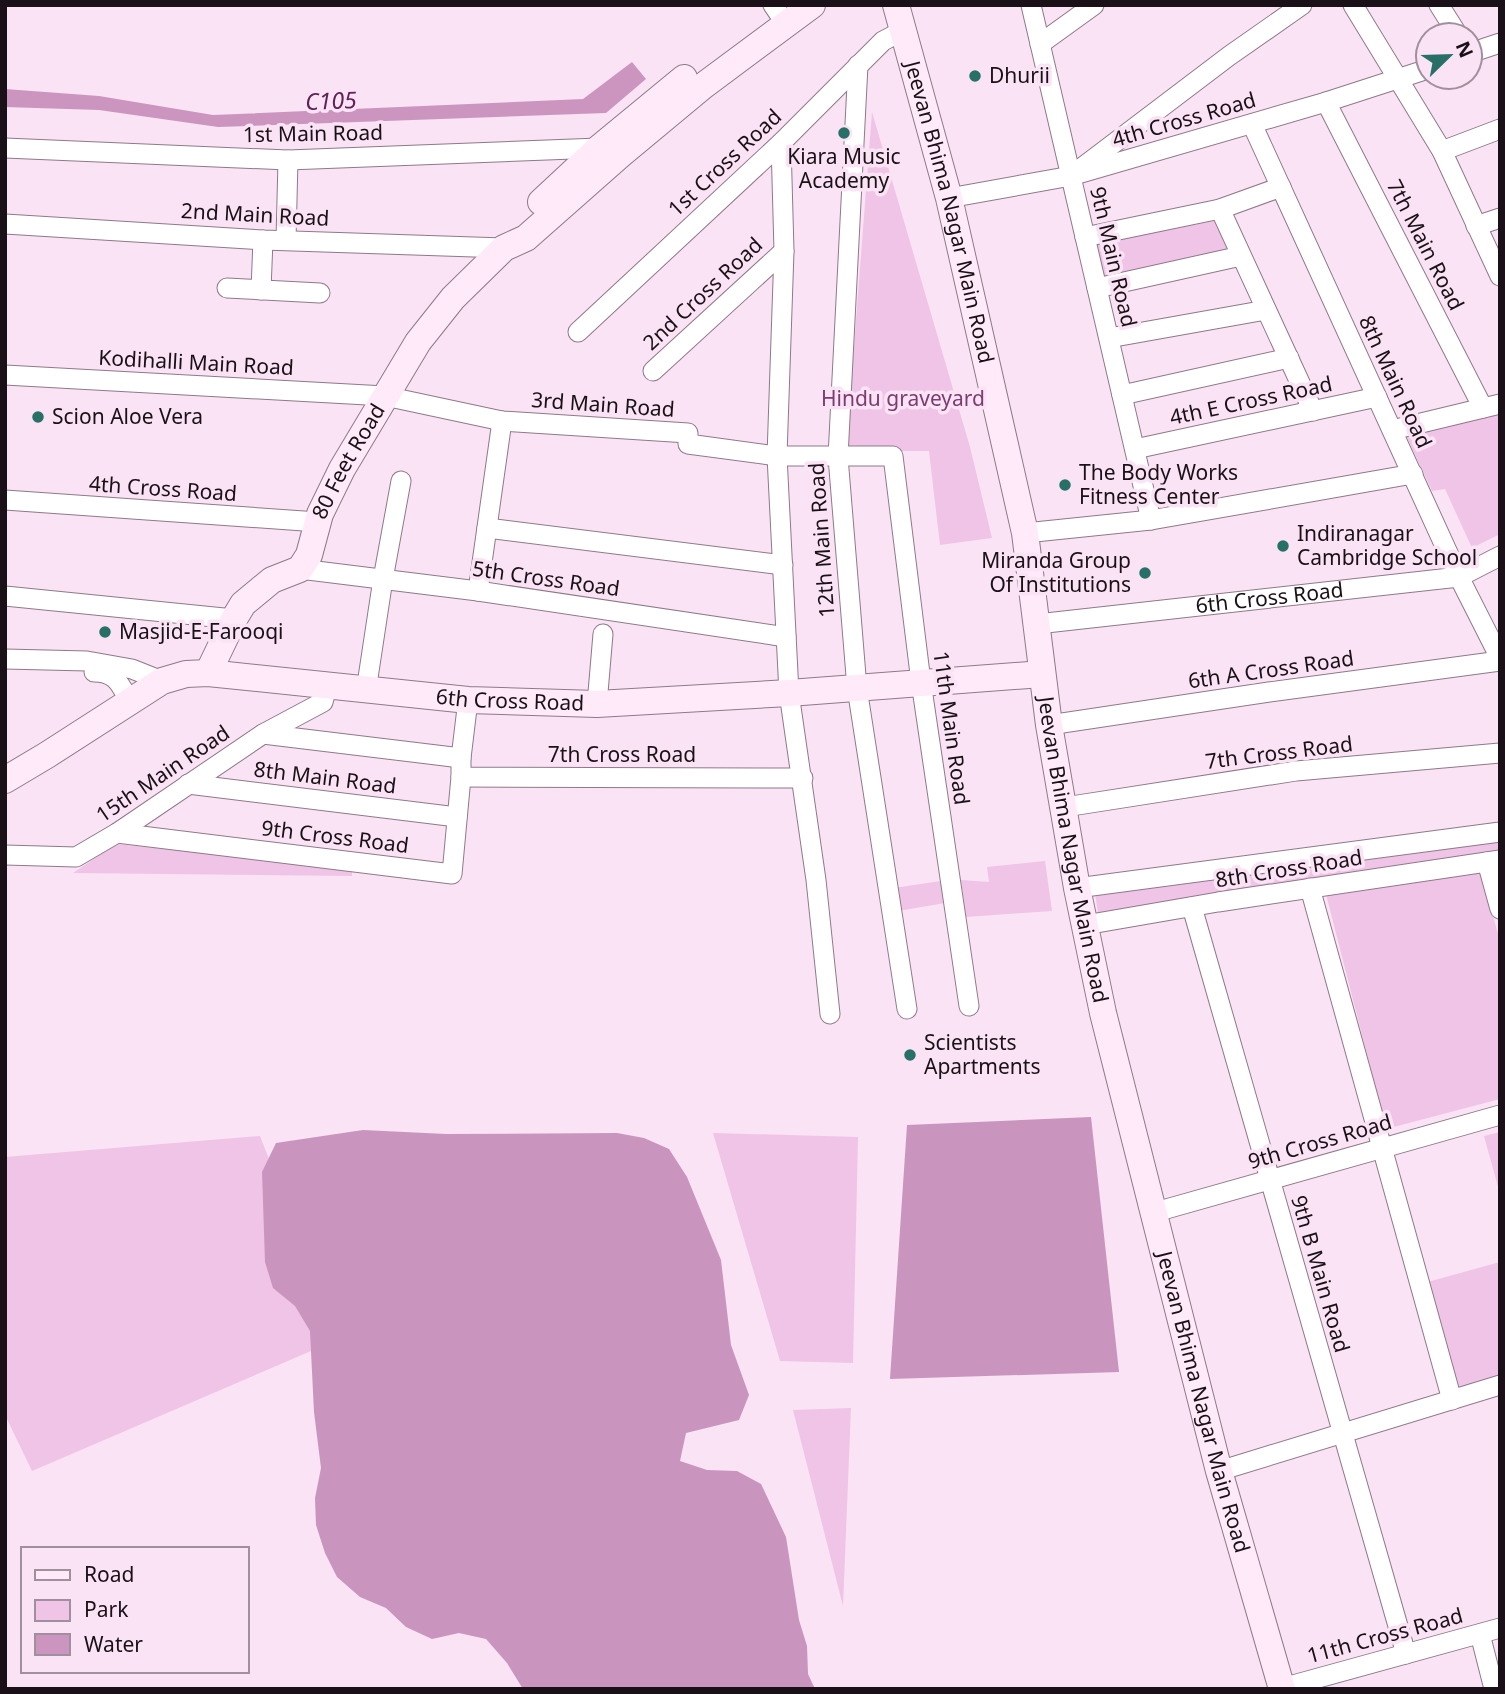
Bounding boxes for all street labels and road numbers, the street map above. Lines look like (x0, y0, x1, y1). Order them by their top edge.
street label: Jeevan Bhima Nagar Main Road (898, 56, 1001, 366)
street label: 4th Cross Road (1109, 85, 1259, 153)
street label: 1st Cross Road (662, 102, 787, 222)
street label: 1st Main Road (243, 118, 383, 148)
street label: 7th Main Road (1381, 174, 1471, 315)
street label: 9th Main Road (1084, 184, 1144, 330)
street label: 2nd Main Road (180, 196, 330, 232)
street label: 2nd Cross Road (637, 231, 768, 356)
street label: 8th Main Road (1353, 311, 1439, 452)
street label: Kodihalli Main Road (98, 343, 294, 381)
street label: 4th E Cross Road (1167, 369, 1335, 431)
street label: 3rd Main Road (530, 385, 676, 423)
street label: 80 Feet Road (305, 398, 391, 523)
street label: 12th Main Road (802, 462, 840, 618)
street label: 4th Cross Road (88, 469, 238, 507)
street label: 5th Cross Road (471, 554, 622, 602)
street label: 6th Cross Road (1194, 575, 1345, 619)
street label: 6th A Cross Road (1186, 644, 1356, 695)
street label: 11th Main Road (927, 649, 977, 807)
street label: 6th Cross Road (435, 682, 585, 717)
street label: Jeevan Bhima Nagar Main Road (1032, 693, 1115, 1005)
street label: 15th Main Road (90, 718, 235, 828)
street label: 7th Cross Road (1204, 729, 1354, 775)
street label: 7th Cross Road (548, 740, 696, 768)
street label: 8th Main Road (252, 754, 398, 800)
street label: 9th Cross Road (260, 813, 410, 859)
street label: 8th Cross Road (1213, 843, 1364, 893)
street label: 9th Cross Road (1245, 1107, 1395, 1175)
street label: 9th B Main Road (1285, 1192, 1357, 1356)
street label: Jeevan Bhima Nagar Main Road (1150, 1246, 1257, 1556)
street label: 11th Cross Road (1304, 1601, 1466, 1669)

